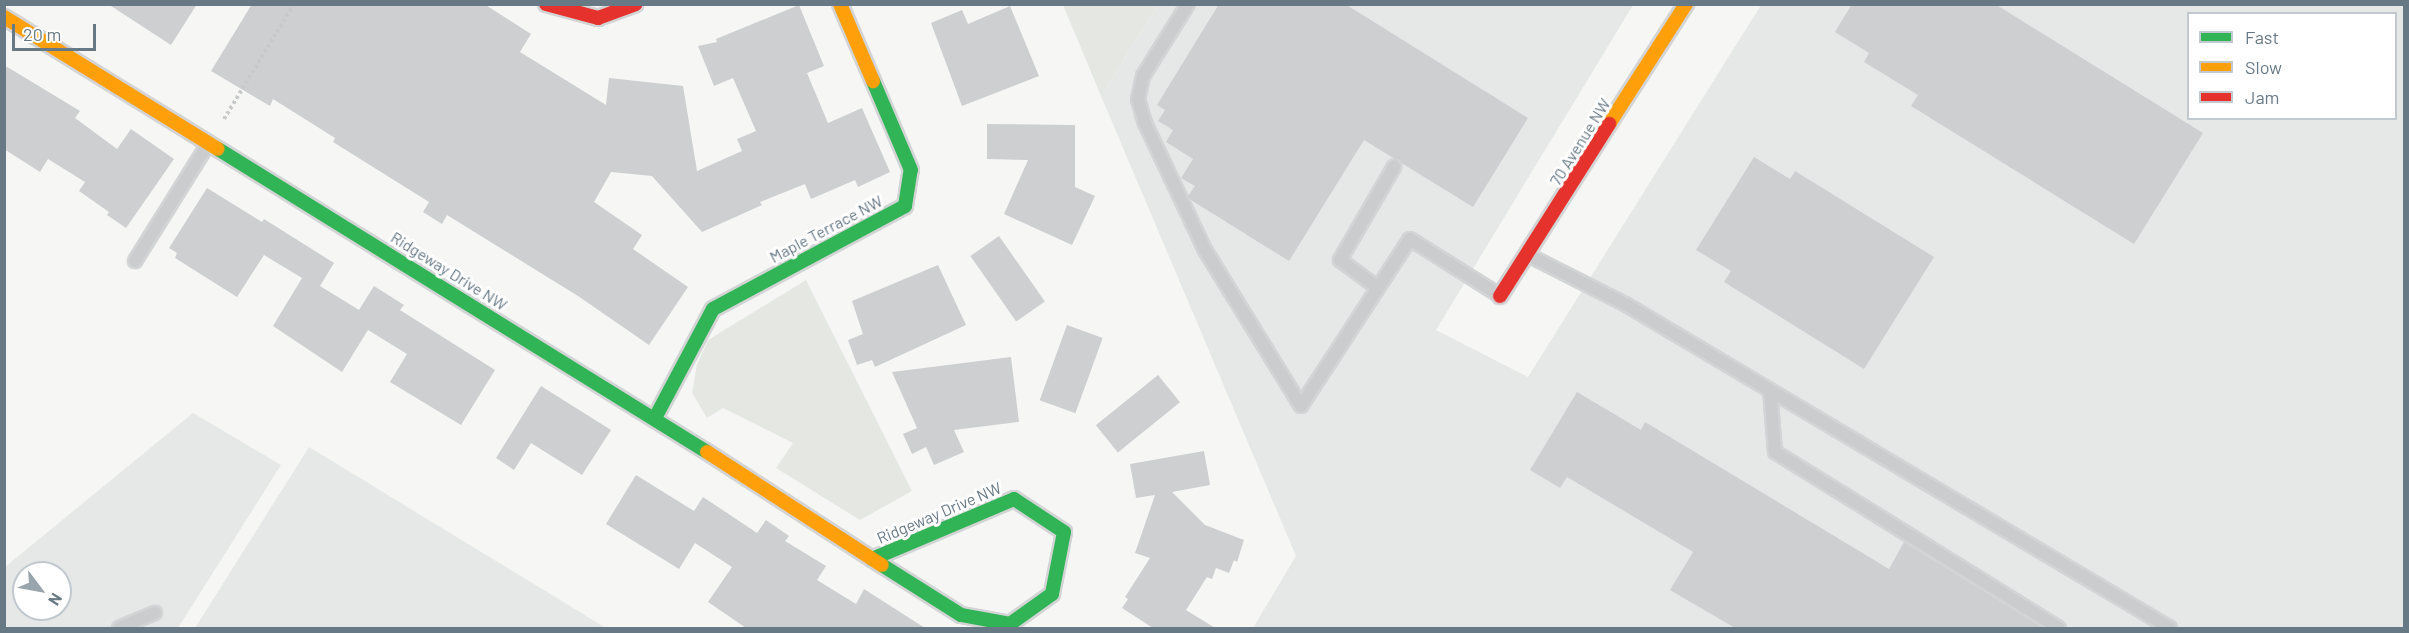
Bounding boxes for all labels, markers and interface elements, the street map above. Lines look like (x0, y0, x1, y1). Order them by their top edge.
scale bar (15, 12, 99, 50)
legend (2187, 12, 2397, 120)
text: 20 m (23, 23, 61, 45)
text: Fast (2245, 26, 2279, 48)
text: Slow (2245, 56, 2282, 78)
text: Jam (2245, 86, 2279, 108)
street label: 70 Avenue NW (1546, 95, 1614, 189)
street label: Maple Terrace NW (766, 191, 886, 267)
street label: Ridgeway Drive NW (387, 228, 511, 314)
street label: Ridgeway Drive NW (874, 478, 1004, 548)
north arrow (12, 561, 72, 621)
text: N (45, 590, 67, 609)

